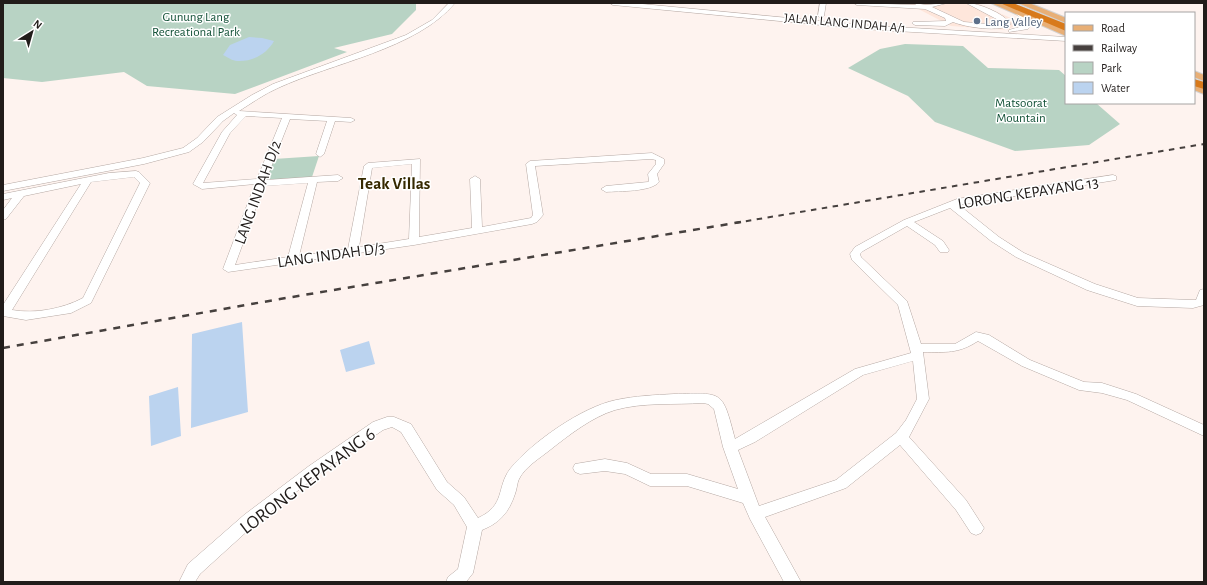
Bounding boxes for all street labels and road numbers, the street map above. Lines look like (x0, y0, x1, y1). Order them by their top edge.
street label: JALAN LANG INDAH A/1 (784, 12, 906, 35)
street label: LANG INDAH D/2 (232, 138, 284, 246)
street label: LORONG KEPAYANG 13 (957, 174, 1100, 212)
street label: LANG INDAH D/3 (276, 240, 386, 270)
street label: LORONG KEPAYANG 6 (237, 424, 379, 538)

